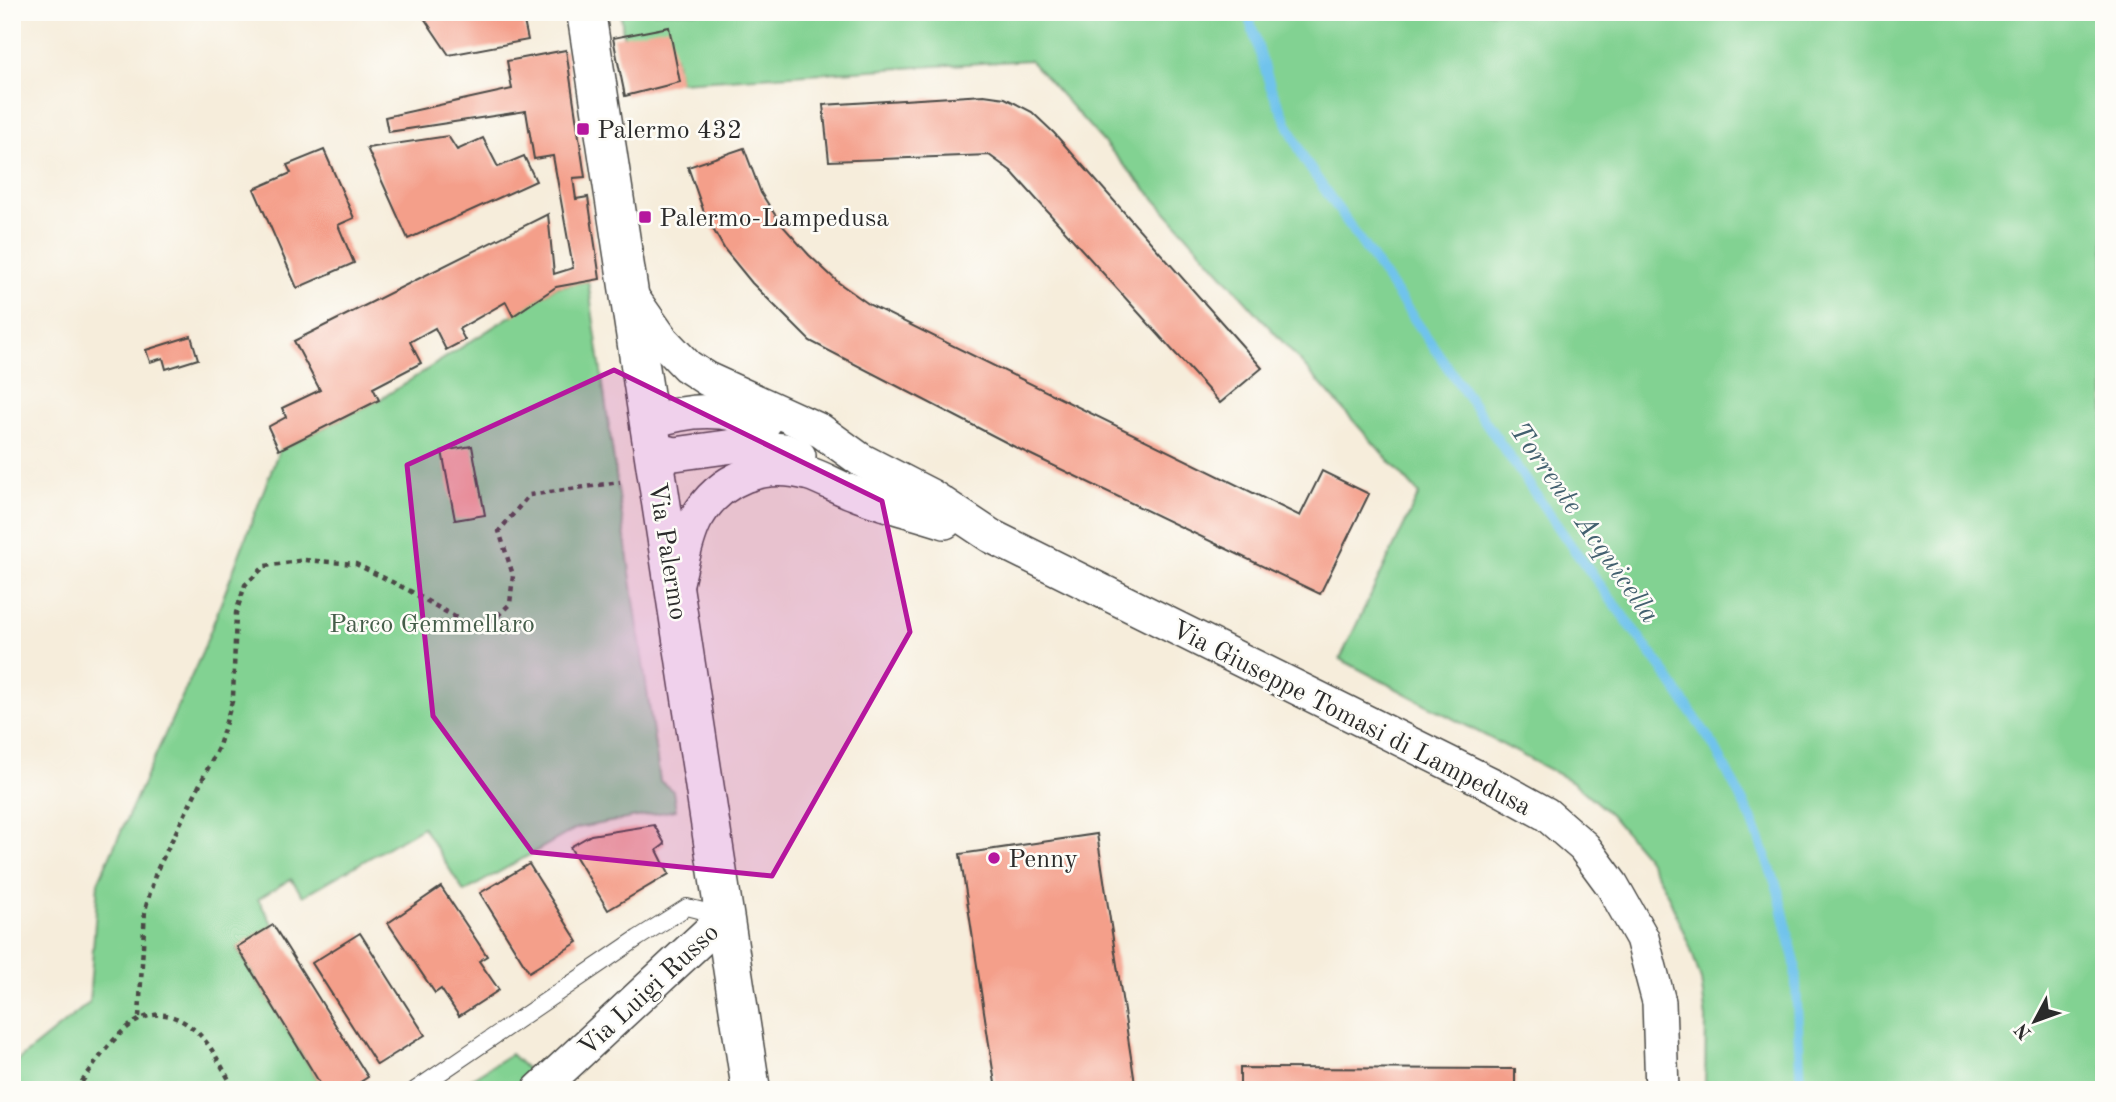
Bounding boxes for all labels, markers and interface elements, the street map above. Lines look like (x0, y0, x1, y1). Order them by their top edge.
place label: Palermo 432 (597, 118, 742, 144)
marker: Palermo 432 (575, 121, 591, 137)
place label: Palermo-Lampedusa (659, 206, 889, 232)
marker: Palermo-Lampedusa (637, 209, 653, 225)
water label: Torrente Acquicella (1504, 418, 1663, 629)
street label: Via Palermo (643, 481, 691, 622)
park label: Parco Gemmellaro (329, 612, 535, 638)
street label: Via Giuseppe Tomasi di Lampedusa (1167, 616, 1535, 821)
place label: Penny (1008, 847, 1078, 873)
marker: Penny (986, 850, 1002, 866)
street label: Via Luigi Russo (574, 919, 724, 1062)
north arrow (2000, 986, 2070, 1056)
text: N (2012, 1018, 2036, 1042)

